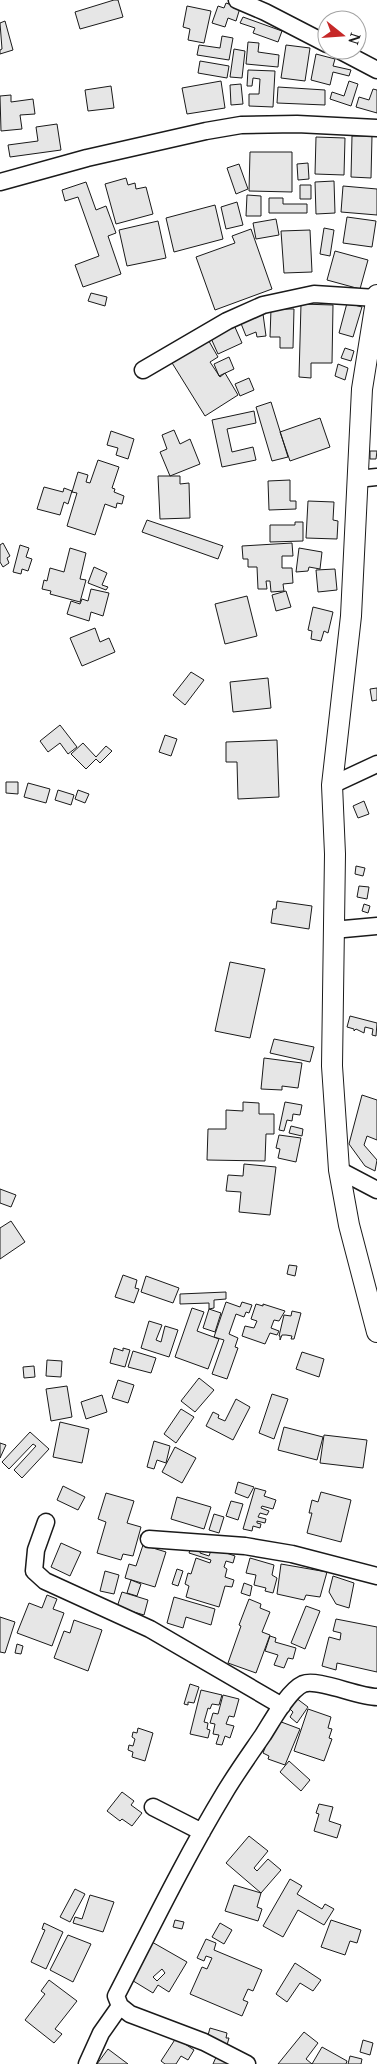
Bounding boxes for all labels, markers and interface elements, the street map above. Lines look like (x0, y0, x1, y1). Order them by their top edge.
north arrow (317, 10, 367, 60)
text: N (344, 31, 366, 47)

